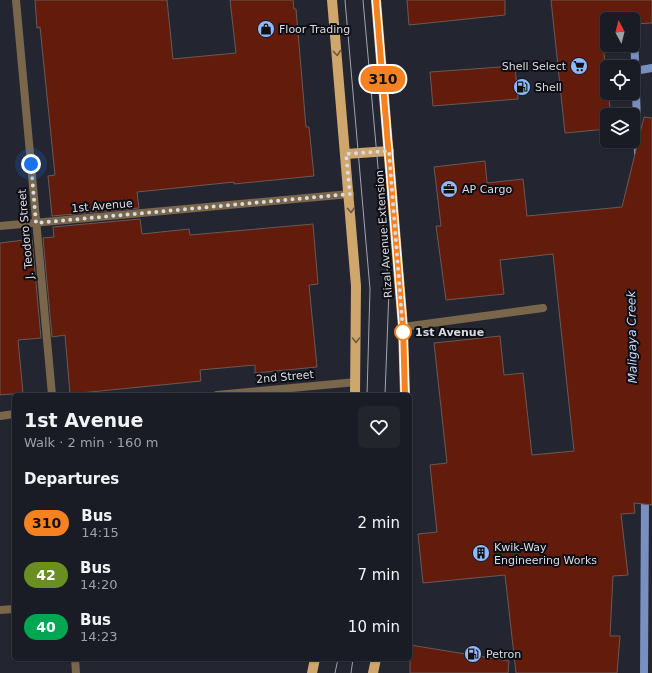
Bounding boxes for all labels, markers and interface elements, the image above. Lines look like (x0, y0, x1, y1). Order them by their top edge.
north arrow (600, 12, 640, 52)
map controls (600, 12, 640, 148)
shop icon: Floor Trading (256, 19, 276, 39)
place label: Floor Trading (279, 23, 350, 36)
one-way arrow (333, 50, 342, 56)
supermarket icon: Shell Select (569, 56, 589, 76)
place label: Shell Select (502, 60, 567, 73)
button: locate (600, 60, 640, 100)
line badge: 310 (360, 66, 406, 92)
text: 310 (368, 71, 398, 87)
fuel station icon: Shell (512, 77, 532, 97)
place label: Shell (535, 81, 562, 94)
button: layers (600, 108, 640, 148)
your location (21, 154, 41, 174)
street label: Rizal Avenue Extension (373, 170, 395, 298)
office icon: AP Cargo (439, 179, 459, 199)
place label: AP Cargo (462, 183, 512, 196)
street label: J. Teodoro Street (16, 188, 36, 281)
street label: 1st Avenue (71, 197, 133, 215)
one-way arrow (346, 207, 355, 213)
water label: Maligaya Creek (624, 290, 640, 383)
marker: 1st Avenue (394, 323, 412, 341)
place label: 1st Avenue (415, 326, 484, 339)
one-way arrow (352, 337, 360, 343)
street label: 2nd Street (256, 368, 315, 386)
button: heart (358, 406, 400, 448)
text: 1st Avenue (24, 409, 143, 431)
text: Walk · 2 min · 160 m (24, 435, 158, 450)
text: Departures (24, 470, 119, 488)
text: Bus (81, 507, 112, 525)
text: 2 min (357, 514, 400, 532)
text: 310 (32, 515, 61, 531)
text: 14:15 (81, 525, 119, 540)
place label: Kwik-Way Engineering Works (494, 541, 597, 567)
building icon: Kwik-Way Engineering Works (471, 543, 491, 563)
text: Bus (80, 559, 111, 577)
text: 7 min (357, 566, 400, 584)
text: 42 (36, 567, 56, 583)
text: 14:20 (80, 577, 117, 592)
text: Bus (80, 611, 111, 629)
text: 10 min (348, 618, 400, 636)
text: 40 (36, 619, 56, 635)
text: 14:23 (80, 629, 117, 644)
fuel station icon: Petron (463, 644, 483, 664)
place label: Petron (486, 648, 521, 661)

